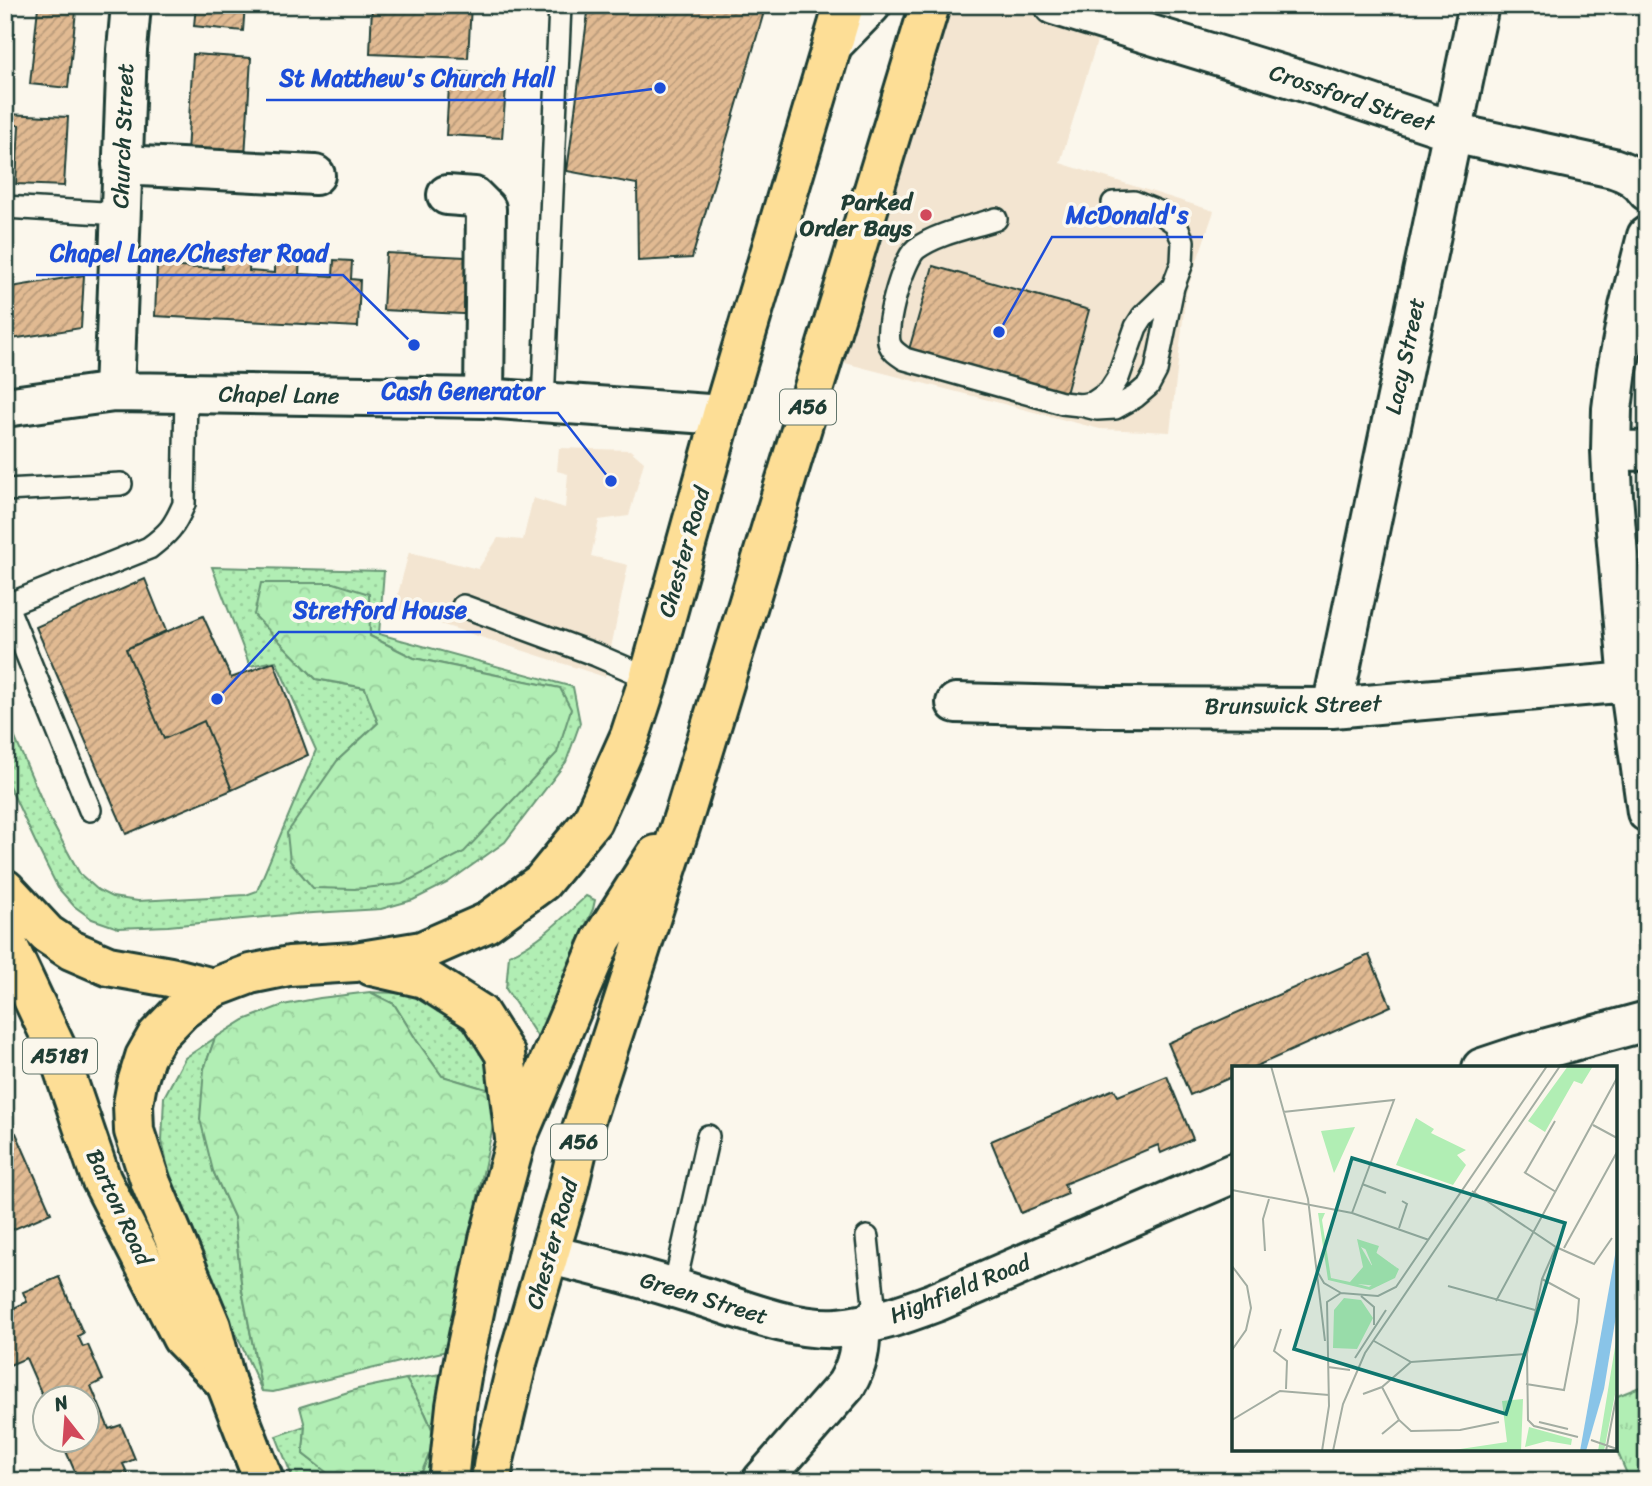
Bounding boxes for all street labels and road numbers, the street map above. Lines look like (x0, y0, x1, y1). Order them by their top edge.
street label: Crossford Street (1264, 52, 1442, 145)
street label: Church Street (100, 63, 146, 209)
street label: Lacy Street (1373, 294, 1437, 418)
street label: Chapel Lane (218, 373, 340, 417)
road number: A56 (780, 390, 836, 424)
street label: Chester Road (646, 480, 723, 622)
street label: Brunswick Street (1204, 683, 1383, 727)
road number: A5181 (23, 1038, 97, 1074)
road number: A56 (551, 1124, 607, 1160)
street label: Barton Road (74, 1142, 165, 1274)
street label: Chester Road (514, 1172, 591, 1314)
street label: Highfield Road (883, 1241, 1038, 1336)
street label: Green Street (635, 1259, 773, 1337)

